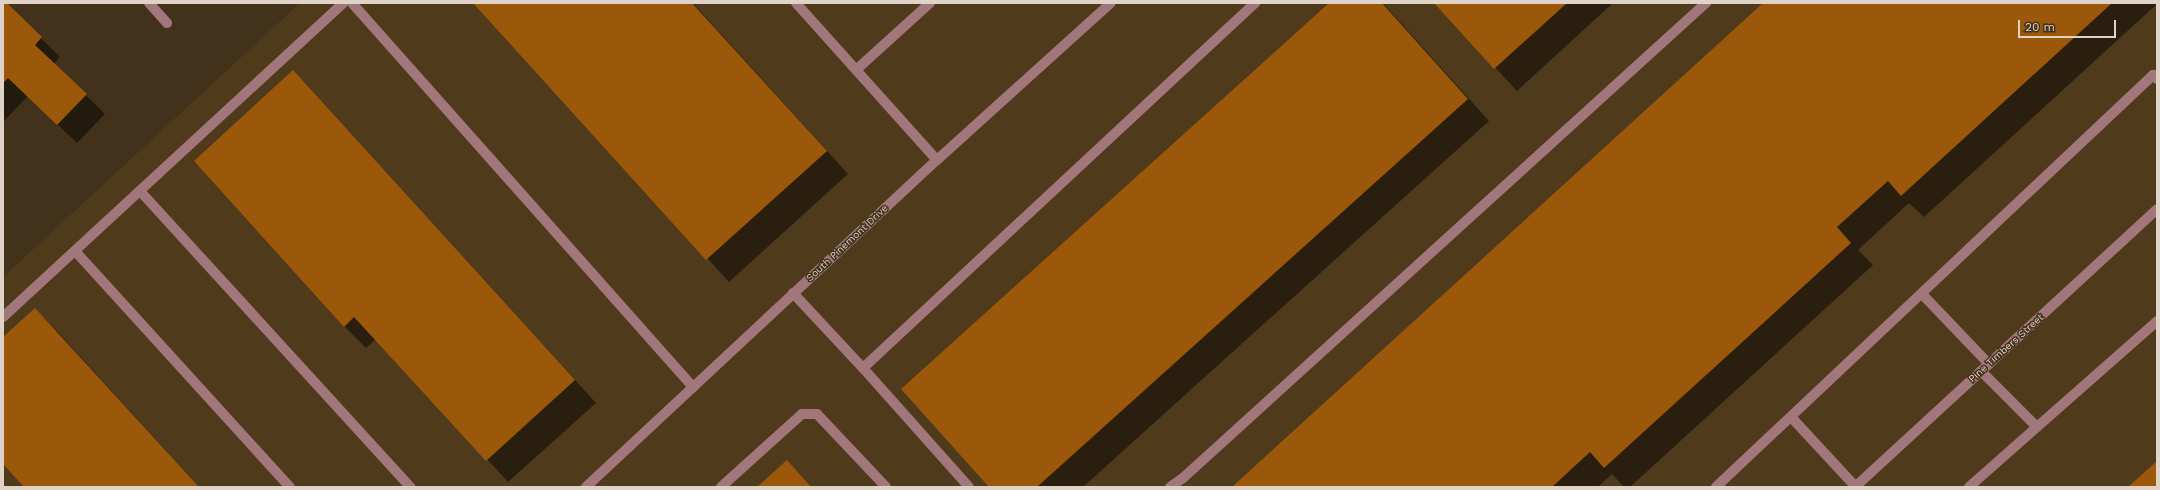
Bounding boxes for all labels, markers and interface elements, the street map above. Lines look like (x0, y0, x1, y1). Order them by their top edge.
scale bar (2020, 12, 2118, 38)
text: 20 m (2025, 20, 2055, 34)
street label: South Pinemont Drive (804, 202, 890, 284)
street label: Pine Timbers Street (1966, 311, 2046, 385)

